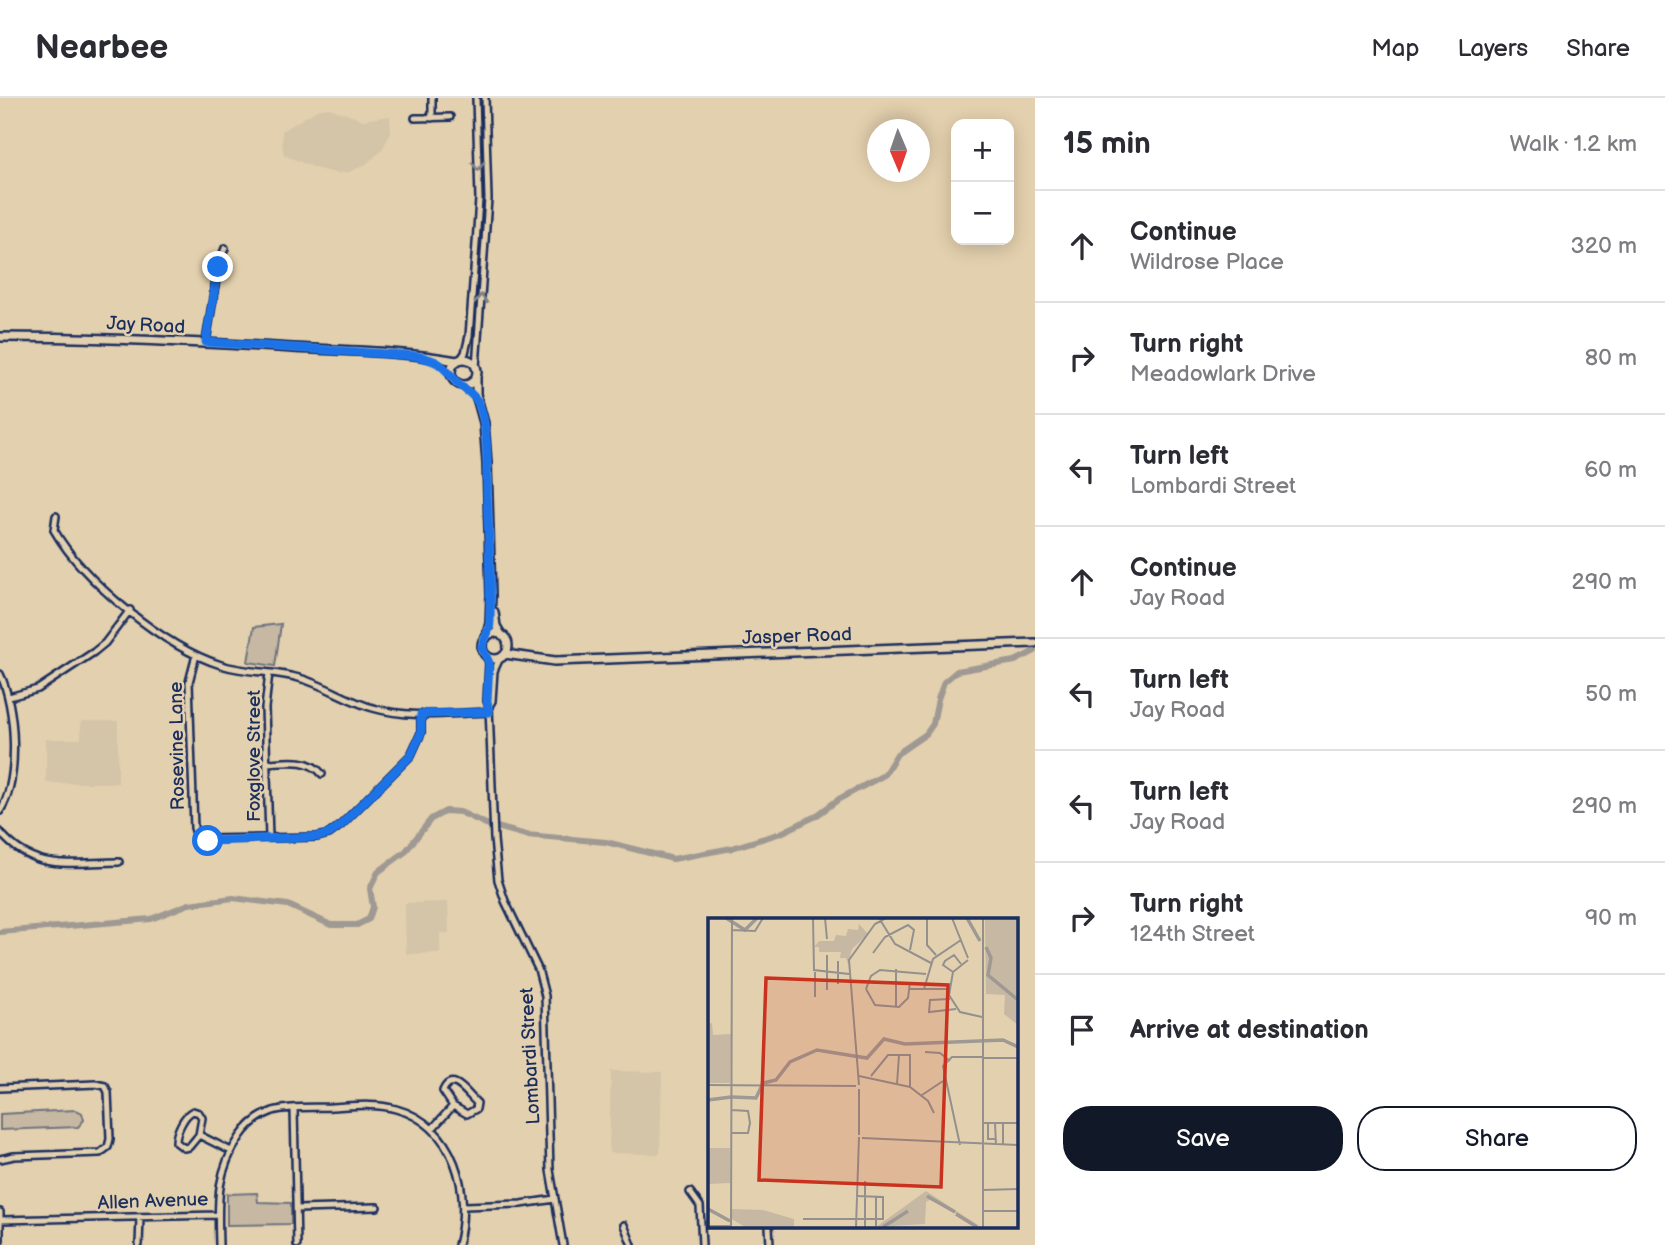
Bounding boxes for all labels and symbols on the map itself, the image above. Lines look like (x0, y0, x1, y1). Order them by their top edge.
north arrow (867, 119, 930, 182)
one-way arrow (470, 161, 485, 172)
route end (202, 251, 233, 282)
one-way arrow (473, 293, 488, 304)
street label: Jay Road (106, 312, 186, 339)
street label: Jasper Road (742, 623, 852, 650)
street label: Rosevine Lane (165, 681, 190, 810)
street label: Foxglove Street (243, 690, 266, 822)
route start (192, 825, 223, 856)
inset map (708, 918, 1018, 1228)
street label: Lombardi Street (515, 987, 546, 1125)
street label: Allen Avenue (97, 1188, 209, 1215)

